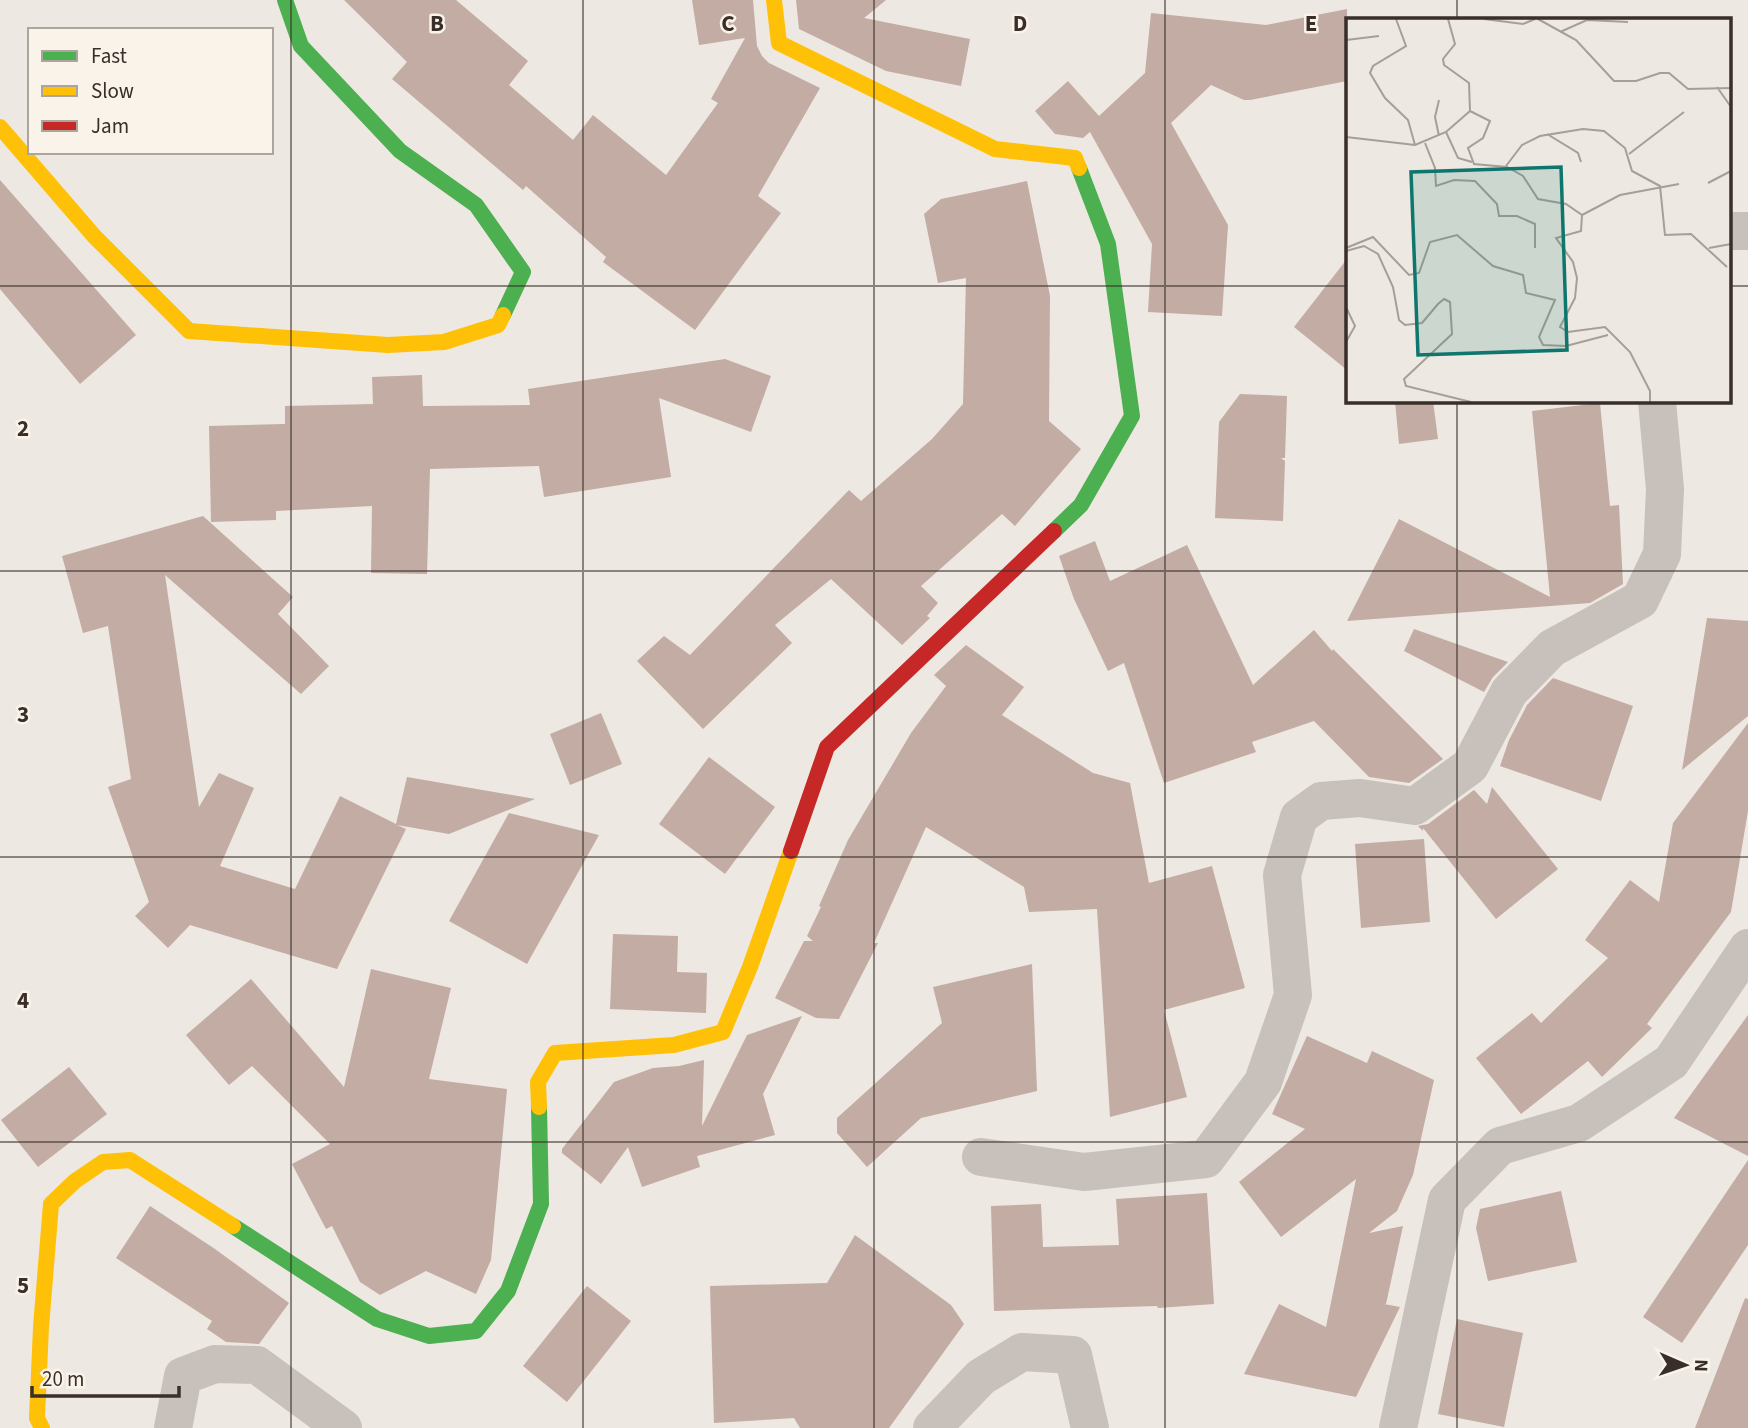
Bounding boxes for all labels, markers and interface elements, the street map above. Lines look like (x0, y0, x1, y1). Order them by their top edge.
text: B (430, 7, 444, 40)
text: C (721, 7, 735, 40)
text: D (1013, 7, 1027, 40)
text: E (1305, 7, 1317, 40)
inset map (1346, 18, 1730, 402)
legend (28, 28, 273, 154)
text: Fast (91, 41, 127, 71)
text: Slow (91, 76, 134, 106)
text: Jam (91, 111, 129, 141)
text: 2 (17, 412, 29, 445)
text: 3 (17, 698, 29, 731)
text: 4 (17, 984, 29, 1017)
text: 5 (17, 1269, 29, 1302)
north arrow (1650, 1330, 1720, 1400)
scale bar (32, 1354, 178, 1398)
text: N (1687, 1359, 1714, 1372)
text: 20 m (42, 1364, 84, 1394)

